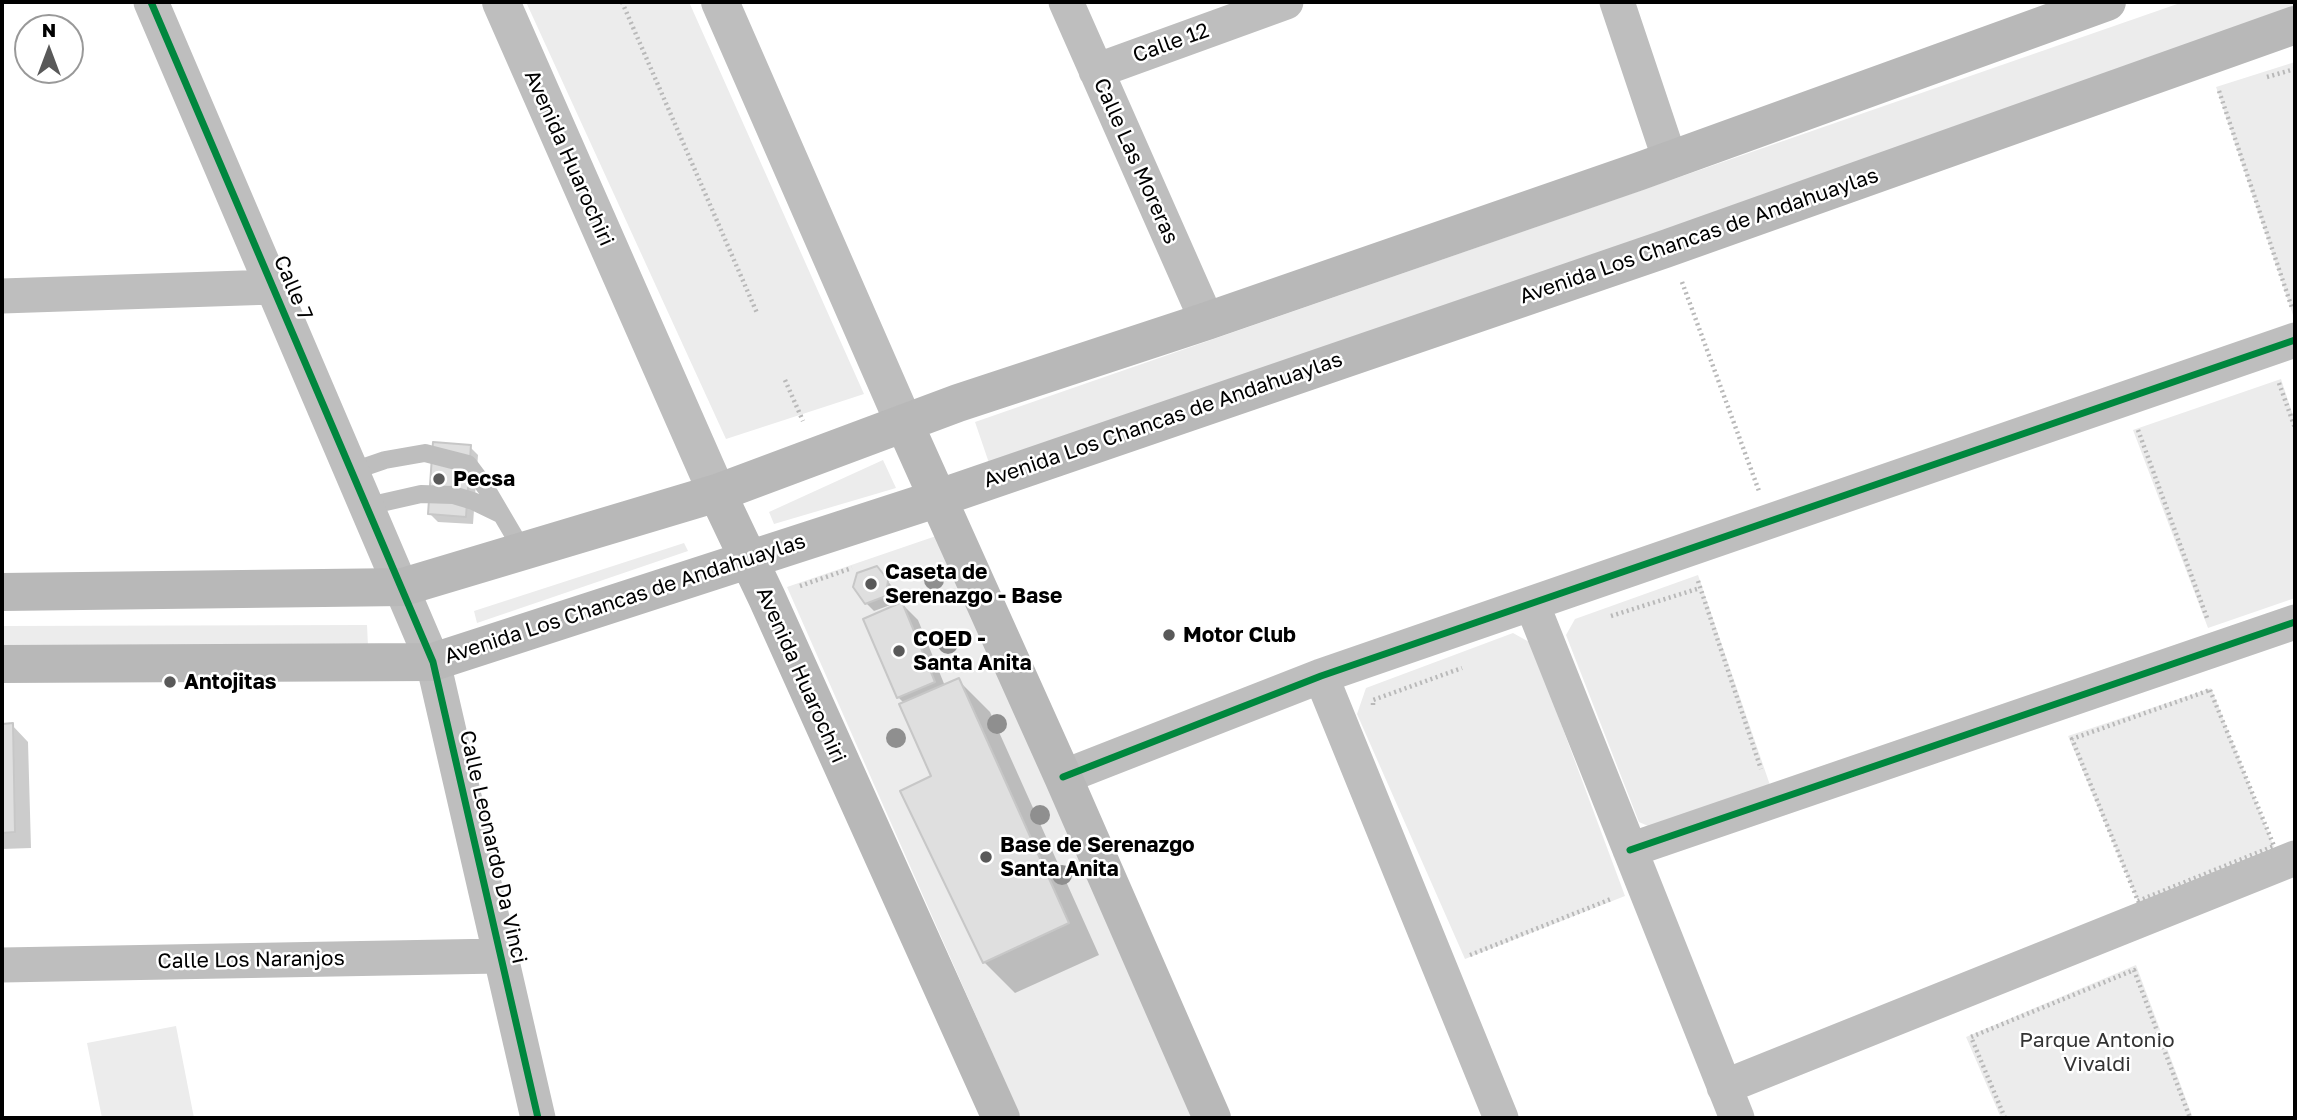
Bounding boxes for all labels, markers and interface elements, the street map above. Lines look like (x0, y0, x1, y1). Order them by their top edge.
north arrow (14, 14, 84, 84)
text: N (42, 18, 56, 41)
street label: Calle 12 (1129, 18, 1213, 68)
street label: Avenida Huarochiri (519, 66, 619, 250)
street label: Calle Las Moreras (1088, 74, 1184, 248)
street label: Avenida Los Chancas de Andahuaylas (1516, 163, 1882, 309)
street label: Calle 7 (268, 252, 318, 324)
street label: Avenida Los Chancas de Andahuaylas (980, 347, 1346, 493)
place label: Pecsa (453, 466, 515, 492)
marker: Pecsa (431, 471, 447, 487)
street label: Avenida Los Chancas de Andahuaylas (441, 529, 809, 669)
place label: Caseta de Serenazgo - Base (885, 559, 1062, 609)
marker: Caseta de Serenazgo - Base (863, 576, 879, 592)
street label: Avenida Huarochiri (751, 583, 851, 767)
place label: Motor Club (1183, 622, 1296, 648)
place label: COED - Santa Anita (913, 626, 1032, 676)
marker: Motor Club (1161, 627, 1177, 643)
marker: COED - Santa Anita (891, 643, 907, 659)
place label: Antojitas (184, 669, 276, 695)
marker: Antojitas (162, 674, 178, 690)
street label: Calle Leonardo Da Vinci (454, 728, 532, 966)
place label: Base de Serenazgo Santa Anita (1000, 832, 1195, 882)
marker: Base de Serenazgo Santa Anita (978, 849, 994, 865)
street label: Calle Los Naranjos (157, 946, 345, 974)
park label: Parque Antonio Vivaldi (2019, 1027, 2175, 1077)

